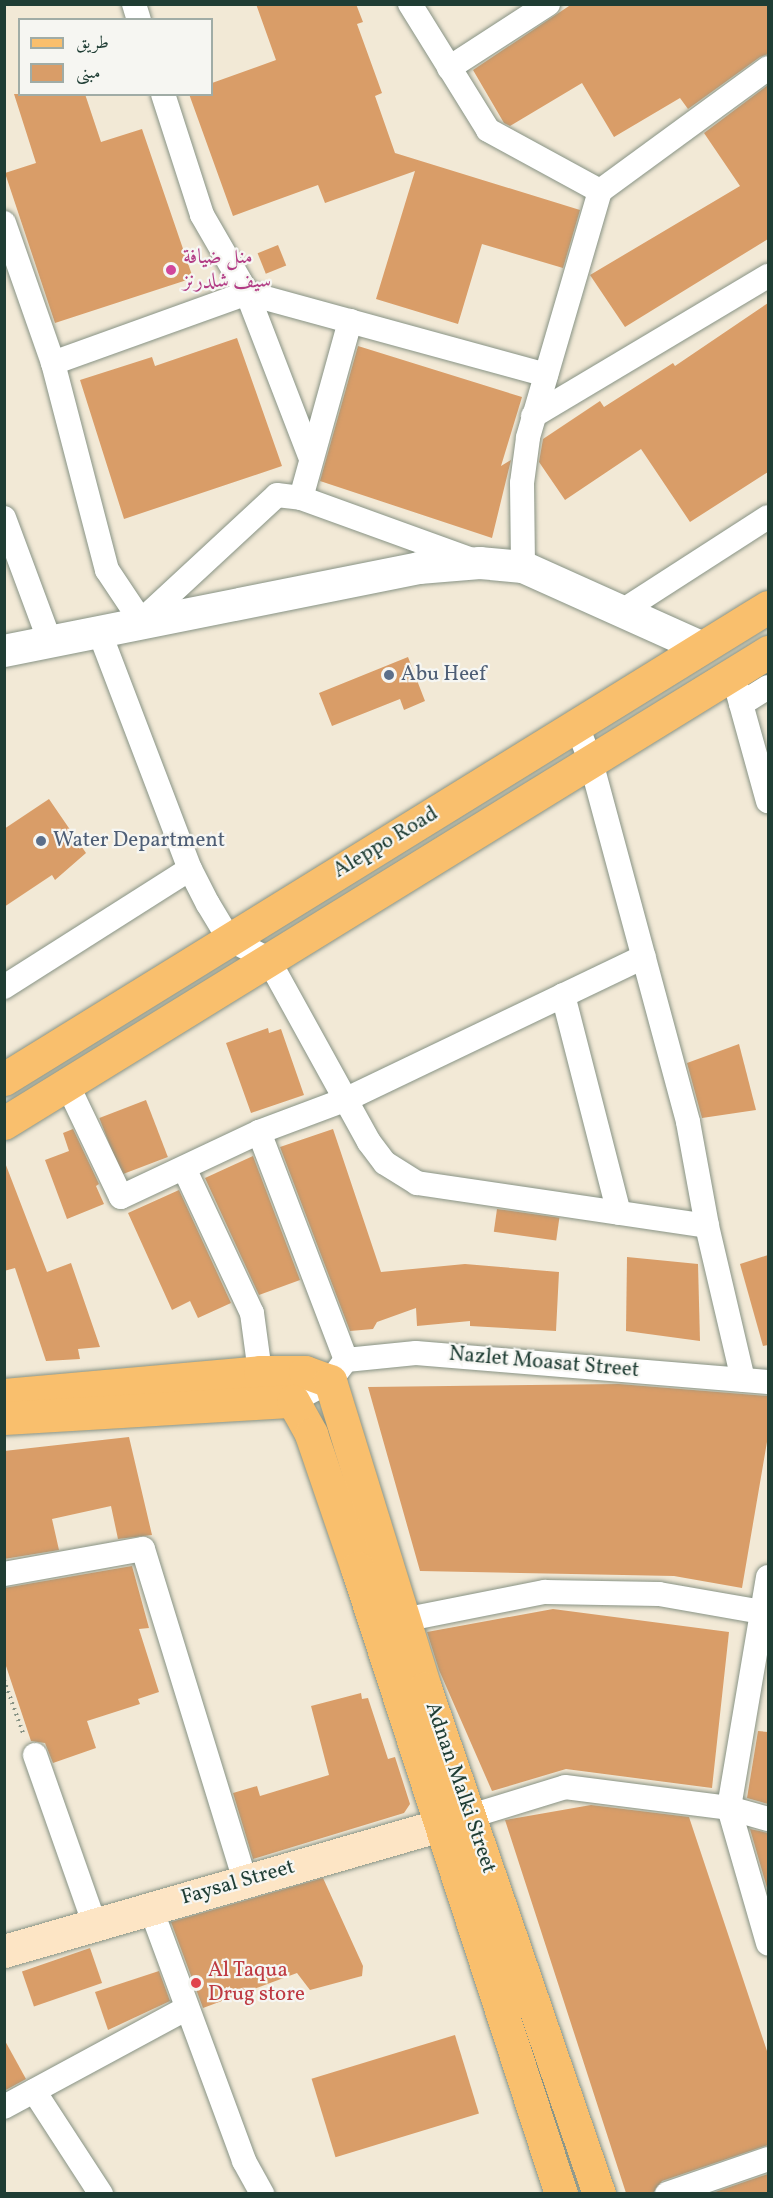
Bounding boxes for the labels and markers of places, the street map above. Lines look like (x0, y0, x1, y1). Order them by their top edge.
place label: منل ضيافة سيف شلدرنز (183, 245, 271, 295)
marker: منل ضيافة سيف شلدرنز (164, 263, 178, 277)
place label: Abu Heef (401, 662, 486, 688)
marker: Abu Heef (382, 668, 396, 682)
place label: Water Department (53, 828, 225, 854)
marker: Water Department (34, 834, 48, 848)
place label: Al Taqua Drug store (208, 1958, 305, 2008)
marker: Al Taqua Drug store (189, 1976, 203, 1990)

